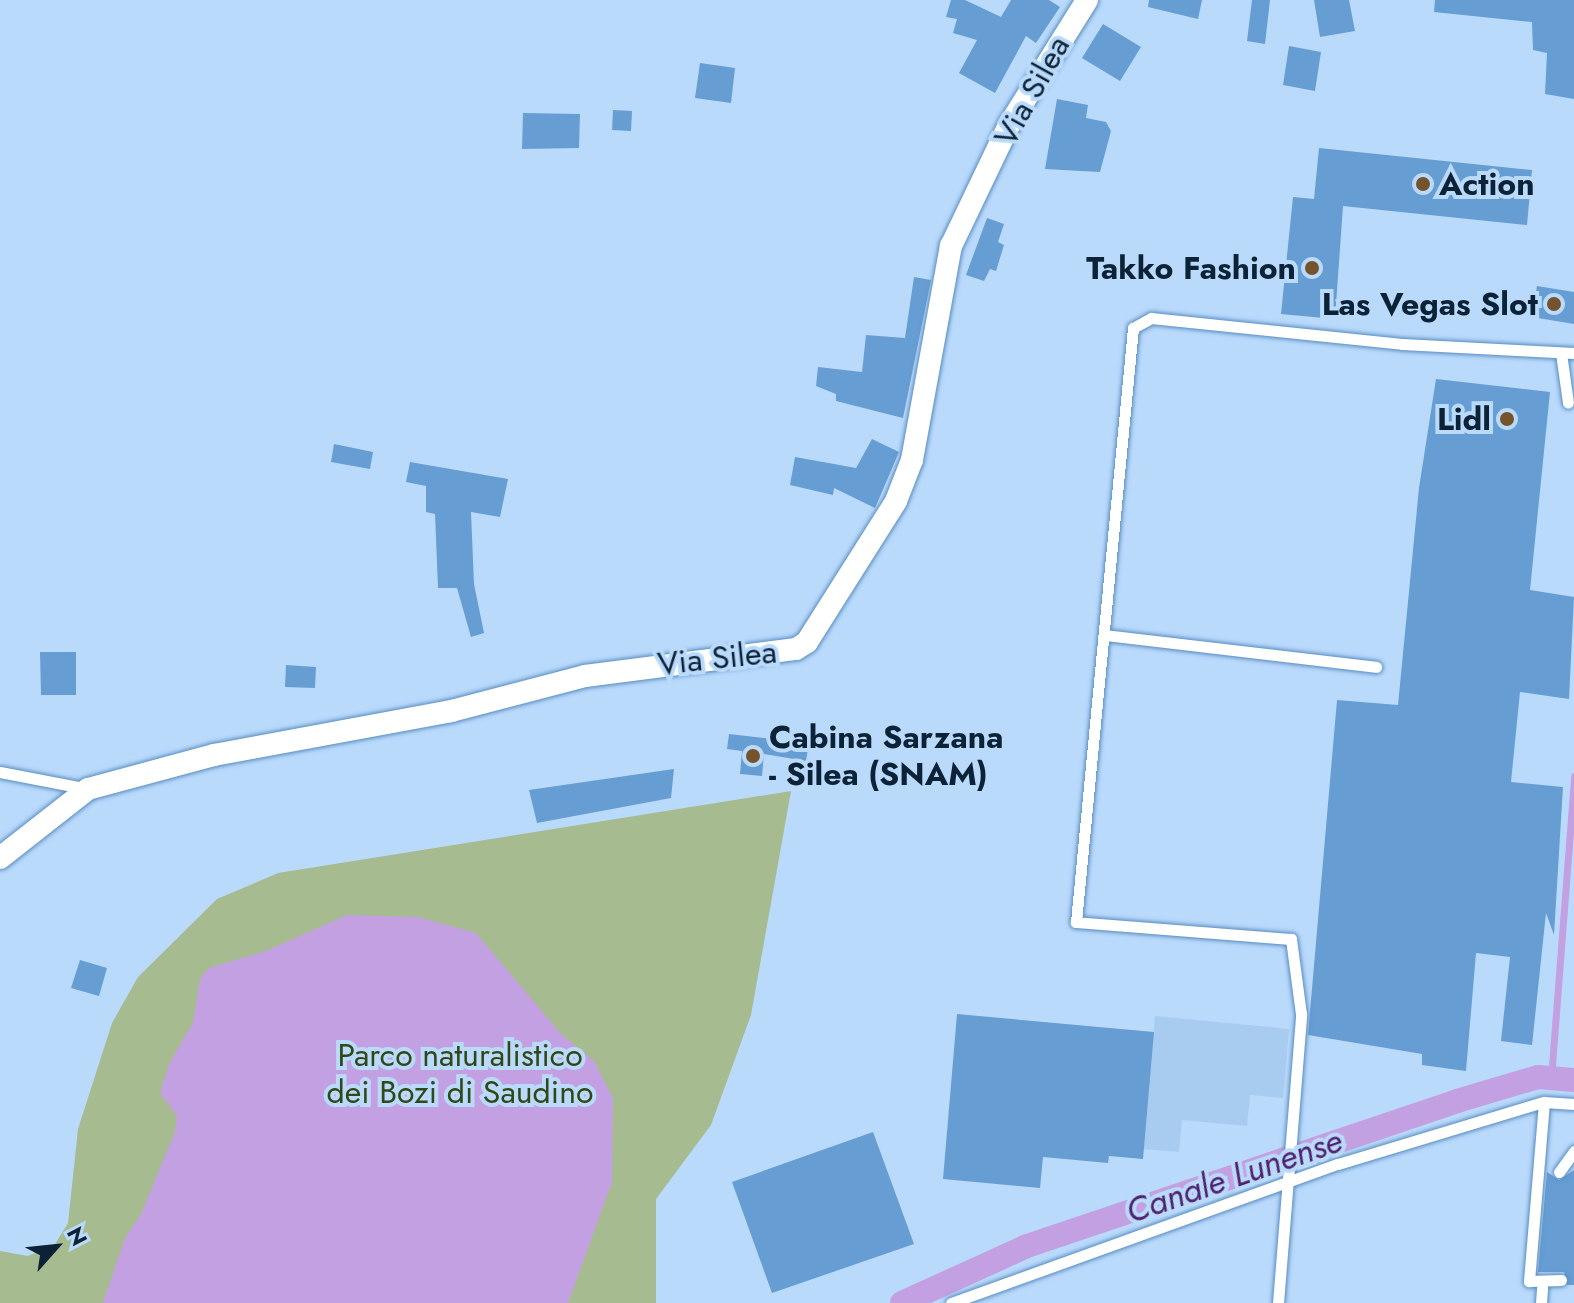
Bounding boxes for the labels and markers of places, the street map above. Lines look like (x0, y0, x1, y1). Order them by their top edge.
place label: Action (1439, 165, 1535, 203)
marker: Action (1414, 175, 1432, 193)
place label: Takko Fashion (1086, 249, 1296, 287)
marker: Takko Fashion (1303, 259, 1321, 277)
place label: Las Vegas Slot (1322, 285, 1538, 323)
marker: Las Vegas Slot (1545, 295, 1563, 313)
place label: Lidl (1437, 400, 1491, 438)
marker: Lidl (1498, 410, 1516, 428)
place label: Cabina Sarzana - Silea (SNAM) (769, 719, 1003, 794)
marker: Cabina Sarzana - Silea (SNAM) (744, 747, 762, 765)

